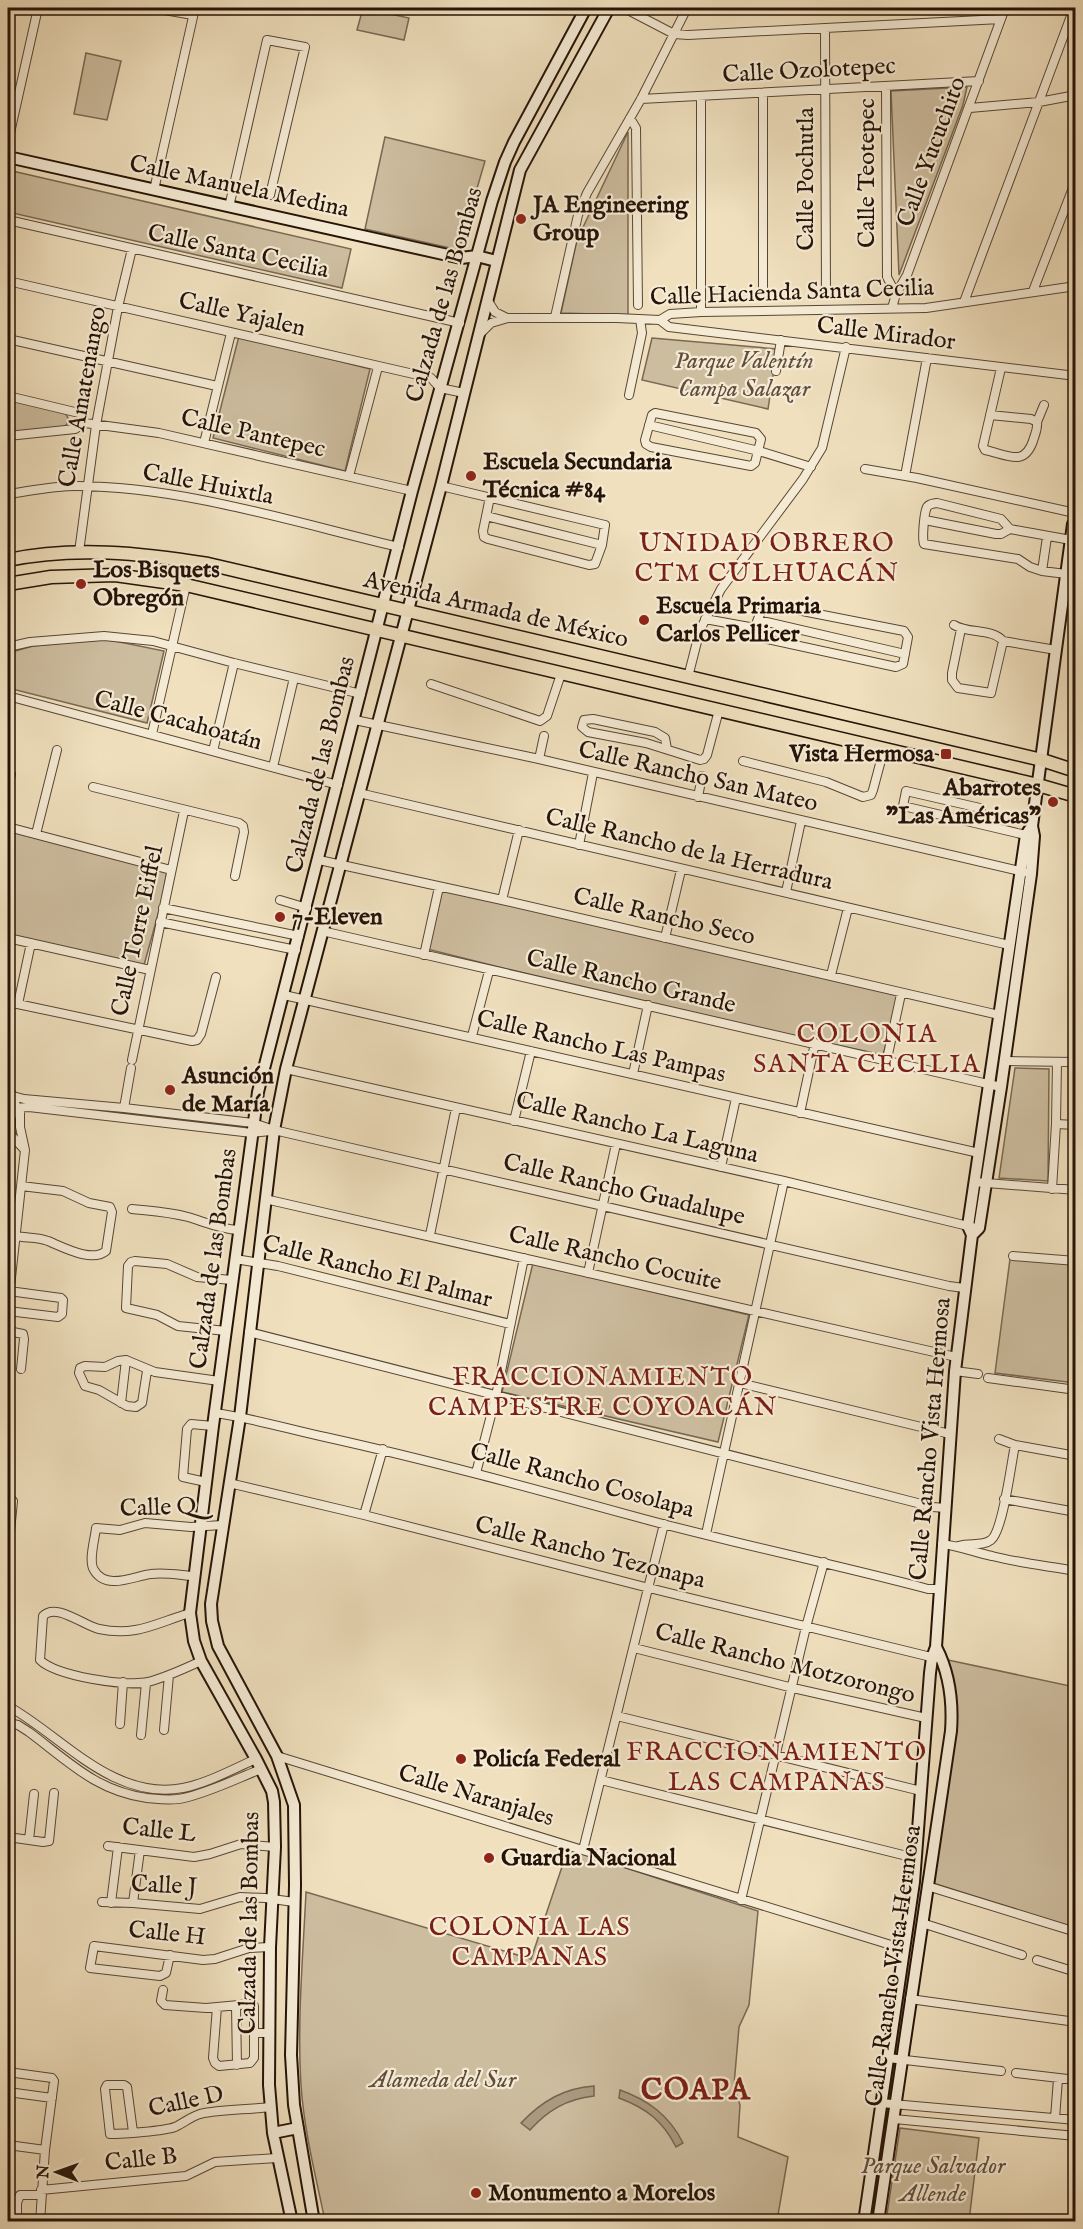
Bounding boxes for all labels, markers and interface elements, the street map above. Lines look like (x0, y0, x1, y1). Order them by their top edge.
street label: Calle Ozolotepec (722, 51, 896, 91)
street label: Calle Yucuchito (890, 72, 974, 231)
street label: Calle Teotepec (852, 98, 883, 248)
street label: Calle Pochutla (791, 107, 822, 251)
street label: Calle Manuela Medina (126, 149, 352, 226)
street label: Calzada de las Bombas (399, 184, 491, 406)
place label: JA Engineering Group (530, 190, 689, 249)
marker: JA Engineering Group (514, 212, 528, 226)
street label: Calle Santa Cecilia (145, 218, 332, 286)
street label: Calle Hacienda Santa Cecilia (649, 273, 935, 313)
street label: Calle Yajalen (176, 285, 309, 345)
street label: Calle Amatenango (52, 304, 114, 490)
street label: Calle Mirador (815, 310, 957, 358)
park label: Parque Valentín Campa Salazar (674, 346, 814, 405)
street label: Calle Pantepec (178, 402, 328, 466)
place label: Escuela Secundaria Técnica #84 (482, 447, 672, 506)
street label: Calle Huixtla (140, 457, 277, 513)
marker: Escuela Secundaria Técnica #84 (464, 469, 478, 483)
district label: UNIDAD OBRERO CTM CULHUACÁN (634, 527, 900, 590)
place label: Los Bisquets Obregón (93, 555, 220, 614)
street label: Avenida Armada de México (360, 564, 631, 656)
marker: Los Bisquets Obregón (74, 577, 88, 591)
place label: Escuela Primaria Carlos Pellicer (656, 591, 821, 650)
marker: Escuela Primaria Carlos Pellicer (637, 613, 651, 627)
street label: Calzada de las Bombas (279, 653, 363, 877)
street label: Calle Cacahoatán (91, 684, 265, 758)
street label: Calle Rancho San Mateo (575, 734, 821, 820)
place label: Vista Hermosa (788, 739, 935, 770)
marker: Vista Hermosa (939, 747, 953, 761)
place label: Abarrotes "Las Américas" (886, 773, 1042, 832)
marker: Abarrotes "Las Américas" (1046, 795, 1060, 809)
street label: Calle Rancho de la Herradura (542, 802, 836, 898)
street label: Calle Torre Eiffel (105, 842, 171, 1019)
street label: Calle Rancho Seco (570, 881, 758, 953)
place label: 7-Eleven (292, 902, 383, 933)
marker: 7-Eleven (273, 910, 287, 924)
street label: Calle Rancho Grande (523, 943, 739, 1021)
street label: Calle Rancho Las Pampas (473, 1003, 729, 1091)
district label: COLONIA SANTA CECILIA (753, 1018, 981, 1081)
place label: Asunción de María (181, 1061, 274, 1120)
marker: Asunción de María (163, 1083, 177, 1097)
street label: Calle Rancho La Laguna (513, 1085, 762, 1171)
street label: Calzada de las Bombas (183, 1147, 245, 1371)
street label: Calle Rancho Guadalupe (500, 1147, 748, 1233)
street label: Calle Rancho Cocuite (505, 1219, 725, 1299)
street label: Calle Rancho El Palmar (259, 1228, 495, 1316)
street label: Calle Rancho Vista Hermosa (903, 1296, 959, 1582)
district label: FRACCIONAMIENTO CAMPESTRE COYOACÁN (428, 1361, 778, 1424)
street label: Calle Rancho Cosolapa (466, 1436, 698, 1526)
street label: Calle Q (119, 1491, 214, 1525)
street label: Calle Rancho Tezonapa (472, 1509, 709, 1597)
street label: Calle Rancho Motzorongo (652, 1617, 918, 1711)
district label: FRACCIONAMIENTO LAS CAMPANAS (626, 1736, 928, 1799)
place label: Policía Federal (473, 1744, 621, 1775)
marker: Policía Federal (454, 1752, 468, 1766)
street label: Calle Naranjales (394, 1758, 558, 1834)
street label: Calzada de las Bombas (233, 1811, 267, 2035)
street label: Calle L (121, 1812, 198, 1850)
street label: Calle Rancho Vista Hermosa (859, 1823, 929, 2109)
place label: Guardia Nacional (501, 1843, 677, 1874)
marker: Guardia Nacional (482, 1851, 496, 1865)
street label: Calle J (130, 1869, 198, 1903)
district label: COLONIA LAS CAMPANAS (429, 1911, 631, 1974)
street label: Calle H (127, 1915, 207, 1953)
park label: Alameda del Sur (367, 2065, 518, 2096)
district label: COAPA (641, 2072, 751, 2110)
street label: Calle D (146, 2079, 226, 2125)
street label: Calle B (103, 2141, 179, 2179)
north arrow (27, 2142, 87, 2202)
park label: Parque Salvador Allende (861, 2151, 1007, 2210)
text: N (34, 2165, 54, 2180)
place label: Monumento a Morelos (488, 2178, 716, 2209)
marker: Monumento a Morelos (469, 2186, 483, 2200)

